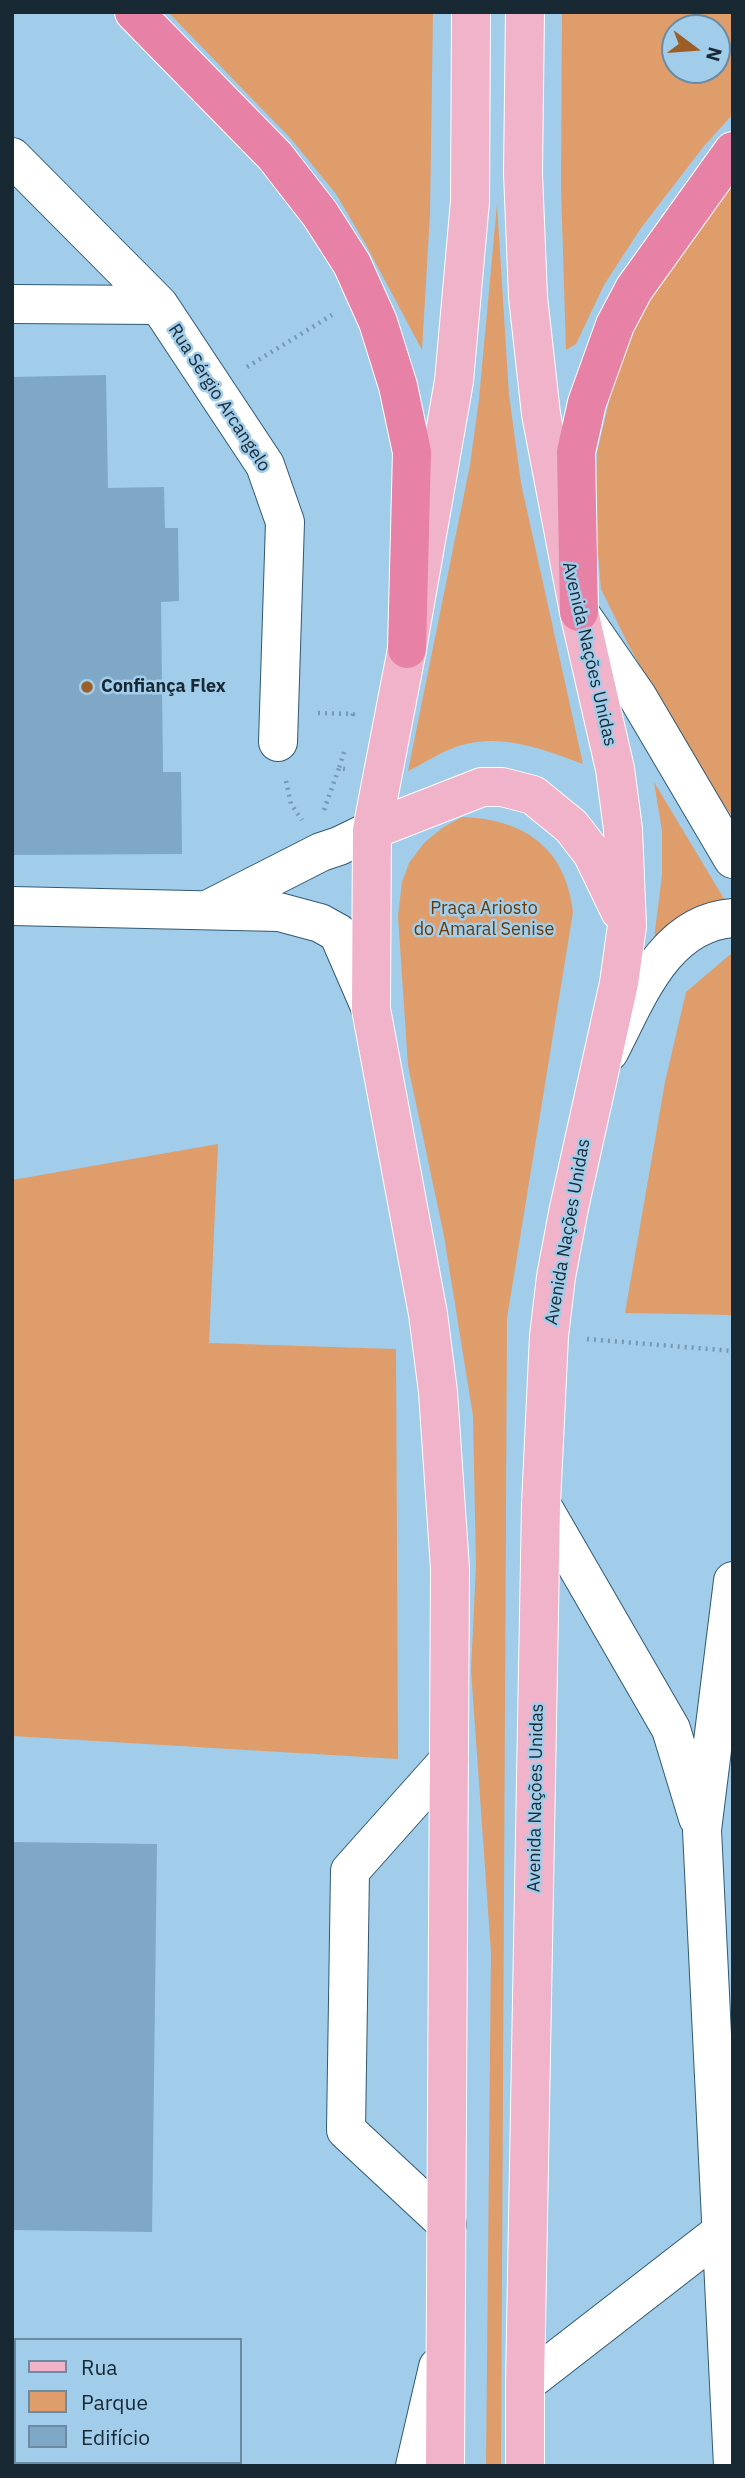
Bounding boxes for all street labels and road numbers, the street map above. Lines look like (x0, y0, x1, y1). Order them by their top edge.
street label: Rua Sérgio Arcangelo (163, 320, 275, 476)
street label: Avenida Nações Unidas (557, 560, 621, 748)
street label: Avenida Nações Unidas (541, 1137, 595, 1327)
street label: Avenida Nações Unidas (524, 1703, 548, 1893)

